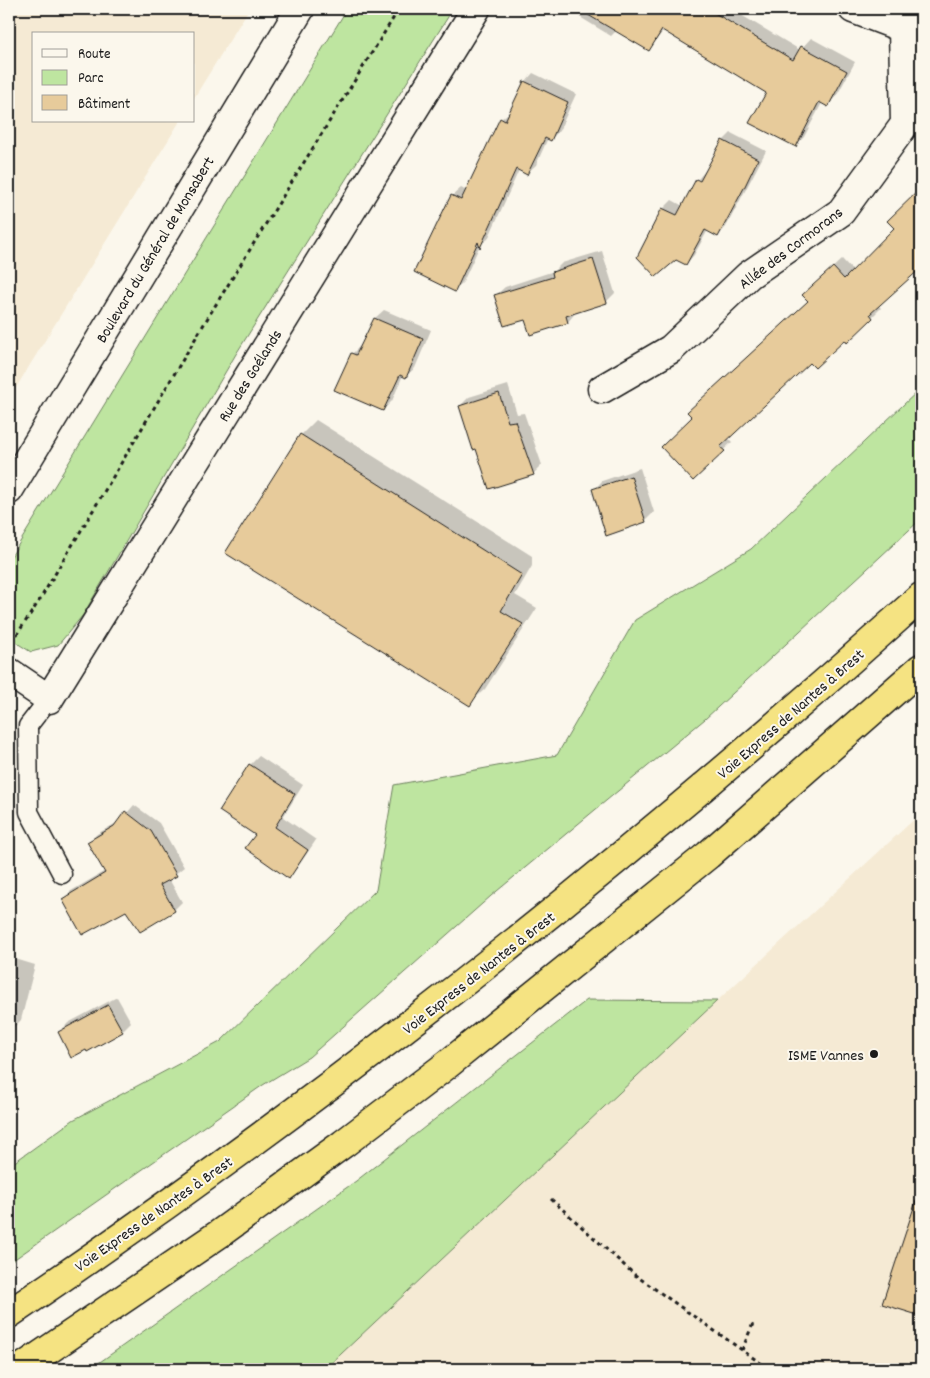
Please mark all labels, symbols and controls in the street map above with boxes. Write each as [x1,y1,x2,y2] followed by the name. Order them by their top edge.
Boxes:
[32,32,195,122] legend
[78,44,111,66] text: Route
[78,68,103,90] text: Parc
[78,94,131,116] text: Bâtiment
[91,153,221,348] street label: Boulevard du Général de Monsabert
[734,202,849,296] street label: Allée des Cormorans
[213,325,289,427] street label: Rue des Goélands
[713,644,870,785] street label: Voie Express de Nantes à Brest
[398,907,561,1041] street label: Voie Express de Nantes à Brest
[788,1045,864,1068] place label: ISME Vannes
[868,1048,880,1060] marker: ISME Vannes
[71,1152,238,1278] street label: Voie Express de Nantes à Brest

